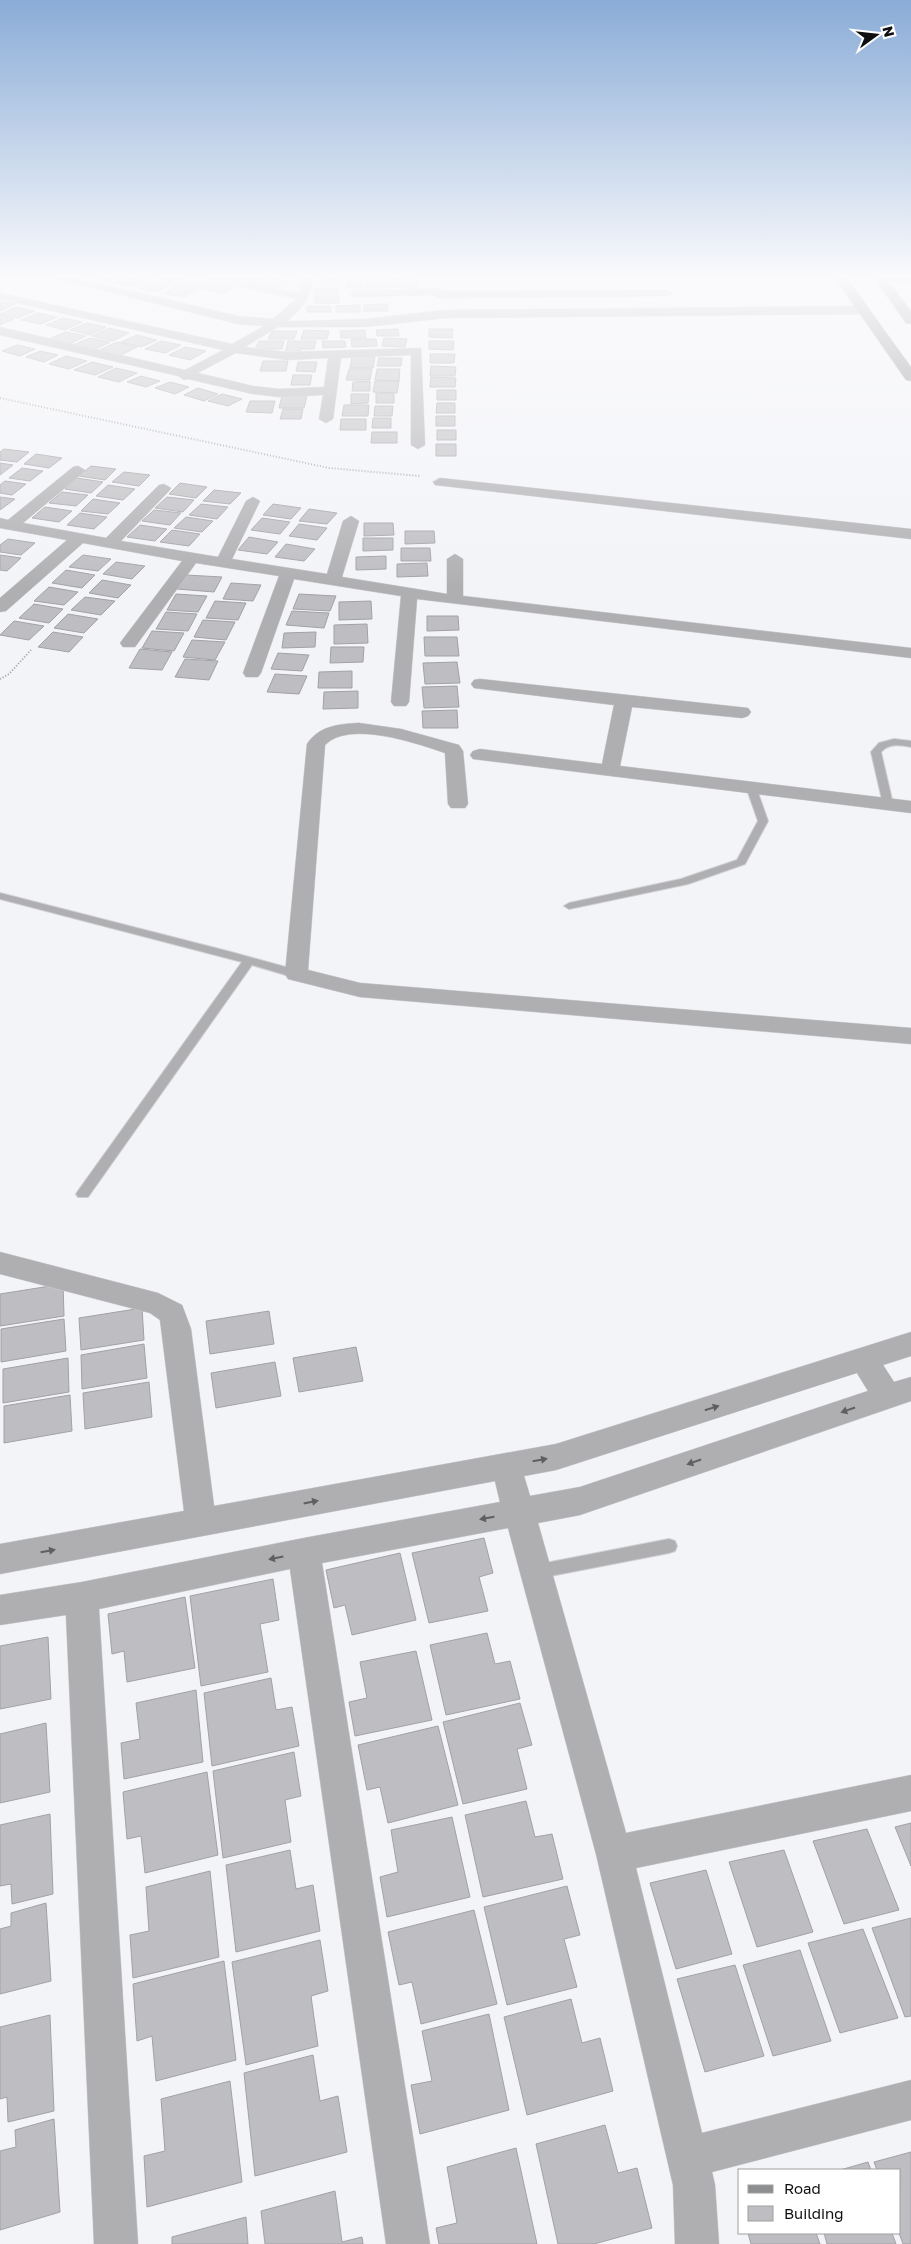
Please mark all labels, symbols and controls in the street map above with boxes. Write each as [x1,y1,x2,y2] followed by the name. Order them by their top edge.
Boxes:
[851,10,901,60] north arrow
[879,24,899,39] text: N
[704,1403,719,1411] one-way arrow
[841,1407,856,1415] one-way arrow
[532,1455,548,1463] one-way arrow
[687,1459,702,1467] one-way arrow
[303,1498,319,1506] one-way arrow
[479,1515,495,1523] one-way arrow
[40,1546,56,1554] one-way arrow
[268,1554,283,1562] one-way arrow
[738,2169,901,2234] legend
[784,2179,821,2197] text: Road
[784,2204,844,2222] text: Building

